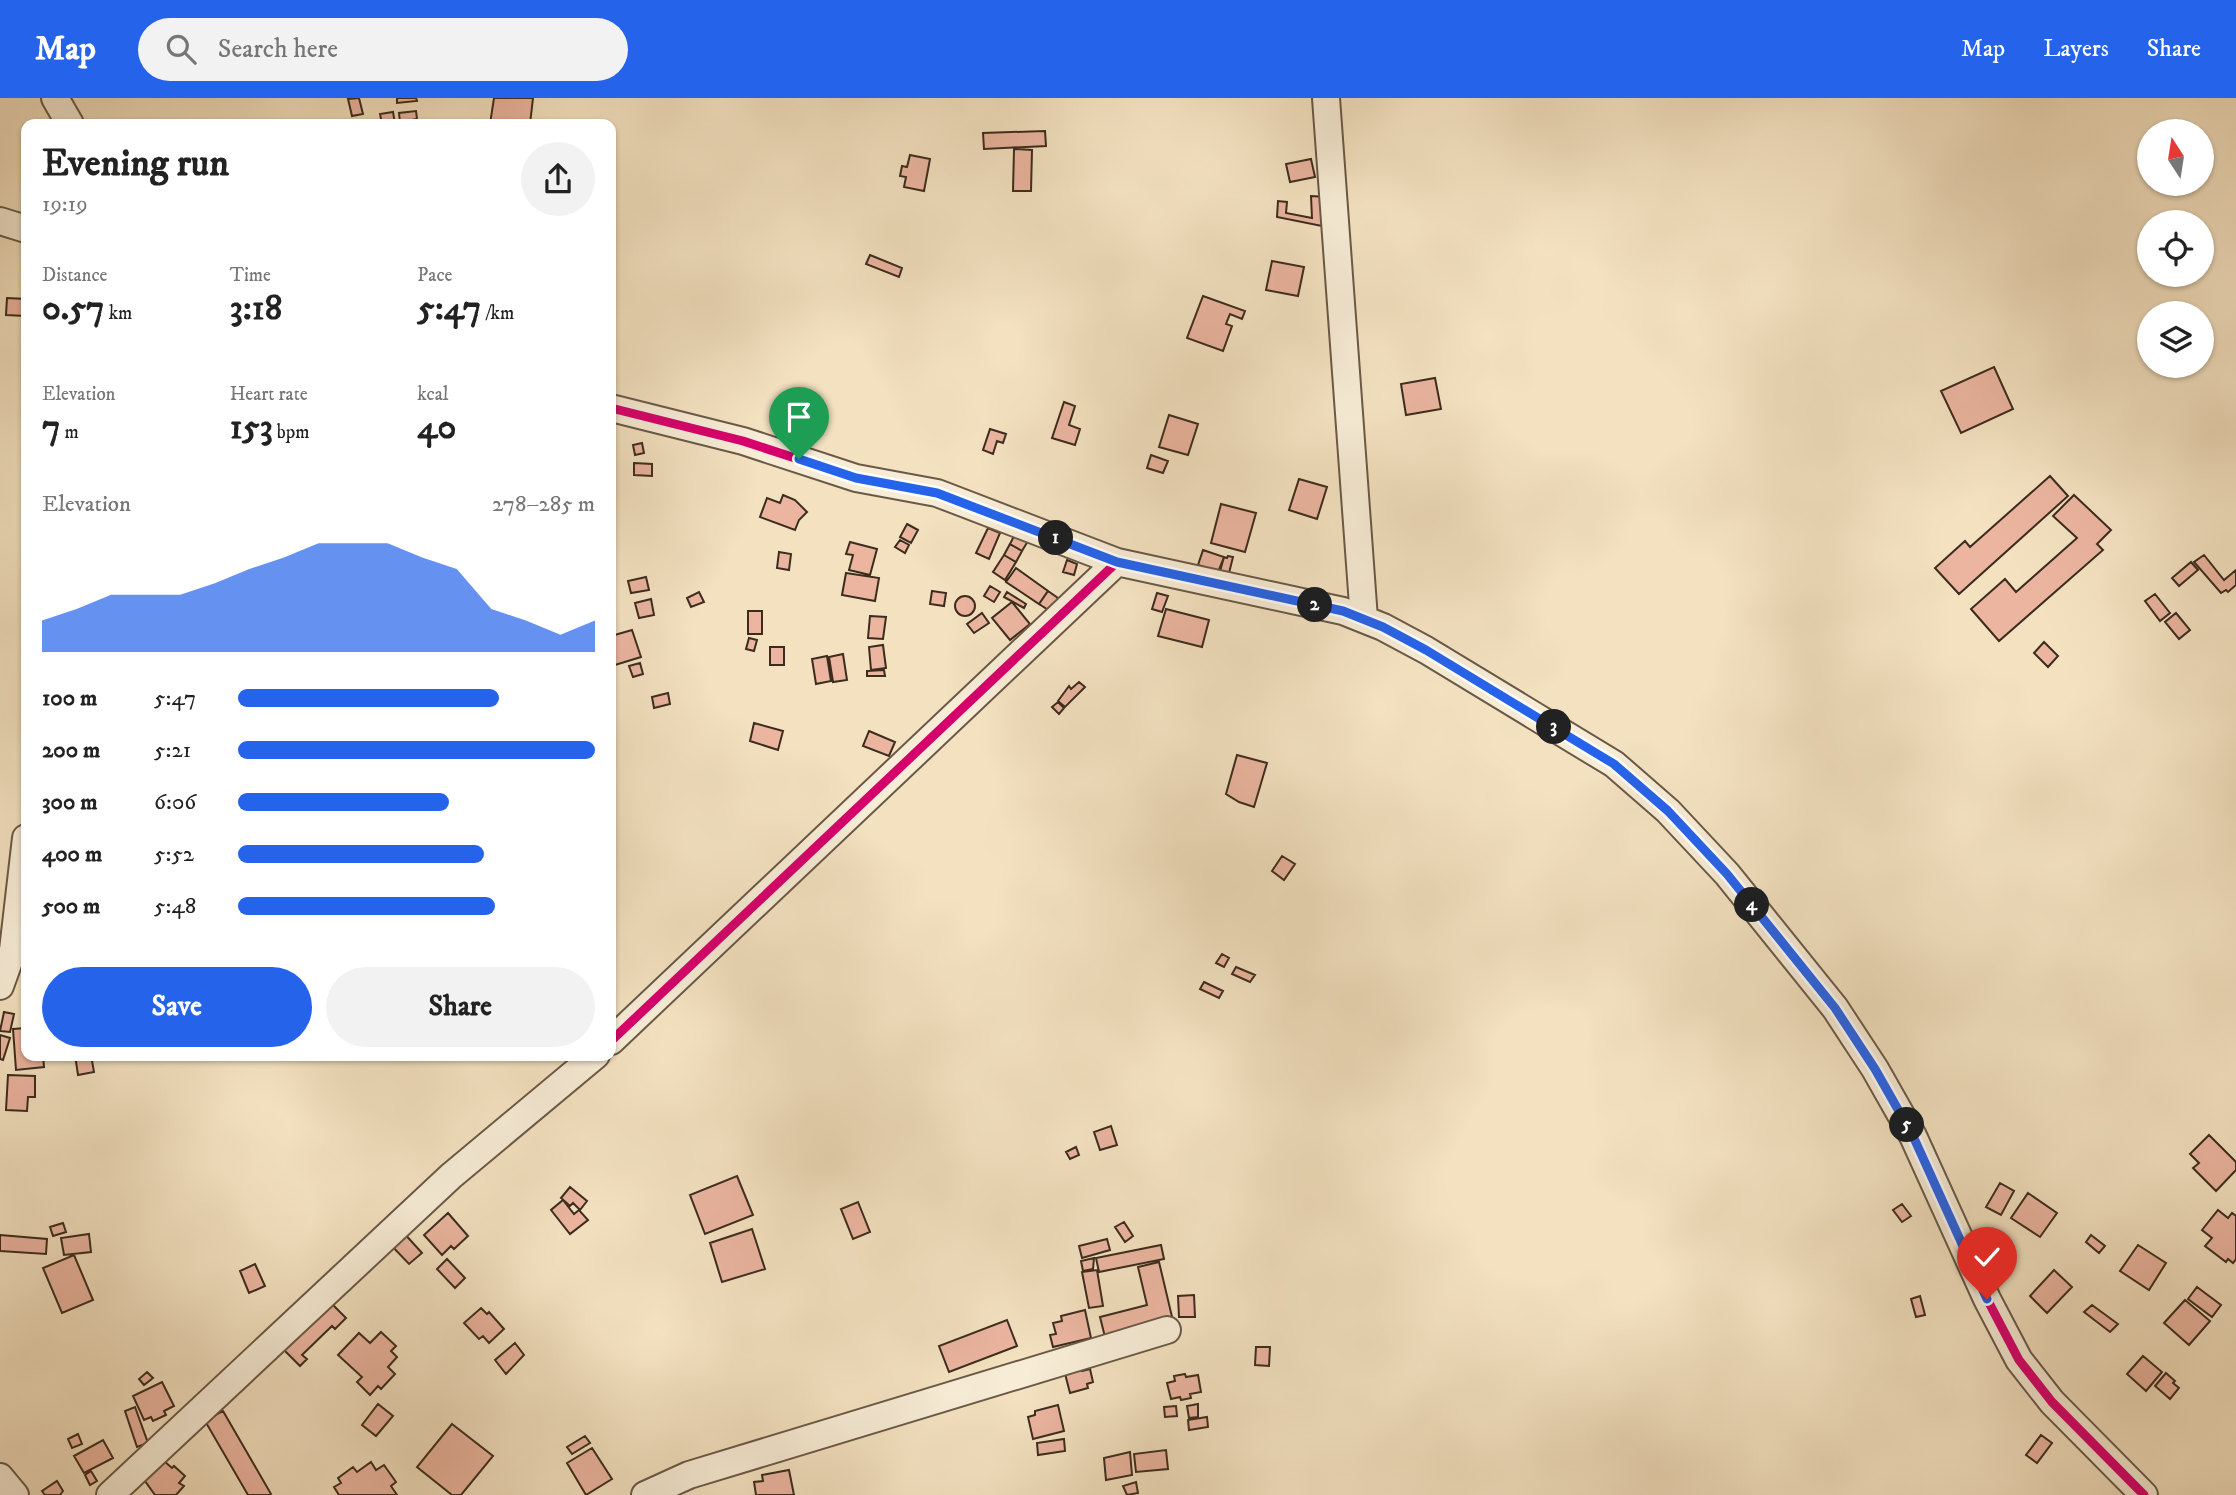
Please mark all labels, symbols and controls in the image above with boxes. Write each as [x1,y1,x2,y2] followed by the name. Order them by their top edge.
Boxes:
[138,18,628,81] search box
[35,29,96,70] text: Map
[162,30,200,68] icon: search
[218,33,338,66] text: Search here
[1961,34,2005,64] text: Map
[2043,34,2109,64] text: Layers
[2147,34,2201,64] text: Share
[2137,119,2214,196] north arrow
[2137,119,2214,378] map controls
[42,140,229,188] text: Evening run
[521,142,595,216] button: share
[42,190,88,219] text: 19:19
[2137,210,2214,287] button: locate
[42,264,107,287] text: Distance
[230,264,271,287] text: Time
[417,264,452,287] text: Pace
[42,287,105,331] text: 0.57
[230,287,282,331] text: 3:18
[417,287,481,331] text: 5:47
[2137,301,2214,378] button: layers
[105,302,132,325] text: km
[481,302,514,325] text: /km
[42,383,116,406] text: Elevation
[230,383,308,406] text: Heart rate
[417,383,449,406] text: kcal
[769,387,829,459] pin
[780,398,818,436] icon: arrive
[42,406,60,450] text: 7
[230,406,273,450] text: 153
[417,406,456,450] text: 40
[60,421,79,444] text: m
[273,421,310,444] text: bpm
[42,490,131,519] text: Elevation
[492,490,595,519] text: 278–285 m
[1038,520,1074,556] pin: 1
[1052,526,1059,549] text: 1
[1298,588,1332,622] pin: 2
[1310,593,1319,616] text: 2
[42,684,97,713] text: 100 m
[154,684,196,713] text: 5:47
[1536,710,1572,744] pin: 3
[1550,715,1557,738] text: 3
[42,736,100,765] text: 200 m
[154,736,191,765] text: 5:21
[42,788,98,817] text: 300 m
[154,788,196,817] text: 6:06
[42,840,102,869] text: 400 m
[154,840,194,869] text: 5:52
[1734,888,1770,922] pin: 4
[42,892,100,921] text: 500 m
[154,892,196,921] text: 5:48
[1746,893,1757,916] text: 4
[42,967,312,1047] button: Save
[326,967,595,1047] button: Share
[1890,1108,1924,1142] pin: 5
[1902,1113,1911,1136] text: 5
[1957,1227,2017,1299] pin
[1968,1238,2006,1276] icon: check

